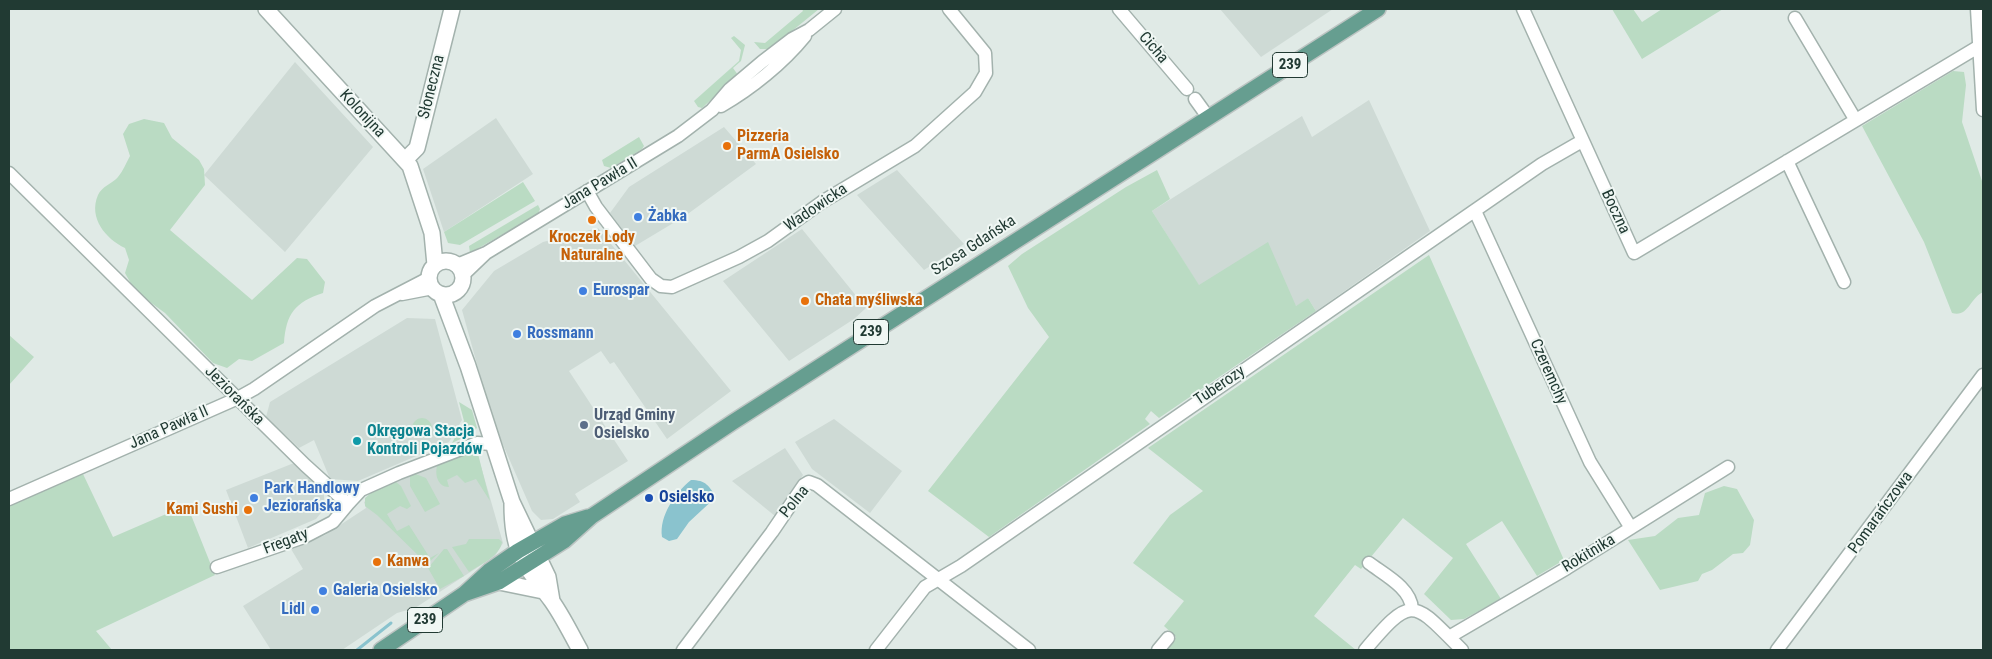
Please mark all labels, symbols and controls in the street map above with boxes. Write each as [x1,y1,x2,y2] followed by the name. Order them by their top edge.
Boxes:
[1134,28,1172,68] street label: Cicha
[1272,52,1308,78] road number: 239
[415,53,449,121] street label: Słoneczna
[335,86,389,142] street label: Kolonijna
[737,127,839,165] place label: Pizzeria ParmA Osielsko
[721,140,733,152] marker: Pizzeria ParmA Osielsko
[559,154,641,214] street label: Jana Pawła II
[781,180,851,236] street label: Wadowicka
[1596,187,1634,237] street label: Boczna
[648,207,687,227] place label: Żabka
[632,211,644,223] marker: Żabka
[928,212,1020,280] street label: Szosa Gdańska
[586,214,598,226] marker: Kroczek Lody Naturalne
[549,228,635,266] place label: Kroczek Lody Naturalne
[593,281,650,301] place label: Eurospar
[577,285,589,297] marker: Eurospar
[815,291,923,311] place label: Chata myśliwska
[799,295,811,307] marker: Chata myśliwska
[854,320,888,344] road number: 239
[527,324,594,344] place label: Rossmann
[511,328,523,340] marker: Rossmann
[1525,336,1571,408] street label: Czeremchy
[200,362,268,430] street label: Jeziorańska
[1191,362,1249,410] street label: Tuberozy
[126,402,212,454] street label: Jana Pawła II
[594,406,675,444] place label: Urząd Gminy Osielsko
[578,419,590,431] marker: Urząd Gminy Osielsko
[367,422,483,460] place label: Okręgowa Stacja Kontroli Pojazdów
[351,435,363,447] marker: Okręgowa Stacja Kontroli Pojazdów
[1845,468,1917,558] street label: Pomarańczowa
[264,479,360,517] place label: Park Handlowy Jeziorańska
[776,482,814,522] street label: Polna
[659,488,715,508] place label: Osielsko
[248,492,260,504] marker: Park Handlowy Jeziorańska
[643,492,655,504] marker: Osielsko
[166,500,238,520] place label: Kami Sushi
[242,504,254,516] marker: Kami Sushi
[261,525,311,559] street label: Fregaty
[1559,531,1619,577] street label: Rokitnika
[387,552,429,572] place label: Kanwa
[371,556,383,568] marker: Kanwa
[333,581,438,601] place label: Galeria Osielsko
[317,585,329,597] marker: Galeria Osielsko
[281,600,305,620] place label: Lidl
[309,604,321,616] marker: Lidl
[408,608,442,632] road number: 239

